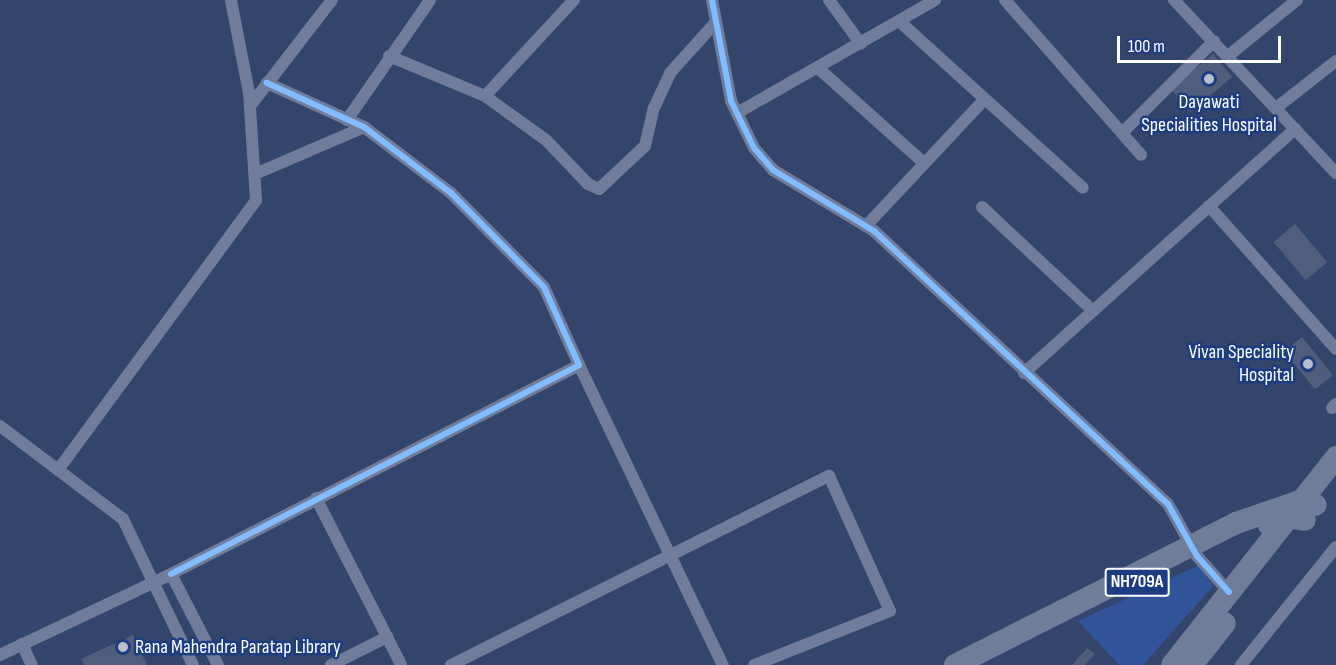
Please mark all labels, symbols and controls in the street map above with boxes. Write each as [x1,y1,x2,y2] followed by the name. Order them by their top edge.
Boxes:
[1120,24,1284,62] scale bar
[1128,36,1165,57] text: 100 m
[1200,70,1218,88] marker: Dayawati Specialities Hospital
[1141,90,1277,137] place label: Dayawati Specialities Hospital
[1188,340,1294,387] place label: Vivan Speciality Hospital
[1299,355,1317,373] marker: Vivan Speciality Hospital
[1104,567,1170,597] road number: NH709A
[135,635,341,659] place label: Rana Mahendra Paratap Library
[116,640,130,654] marker: Rana Mahendra Paratap Library

